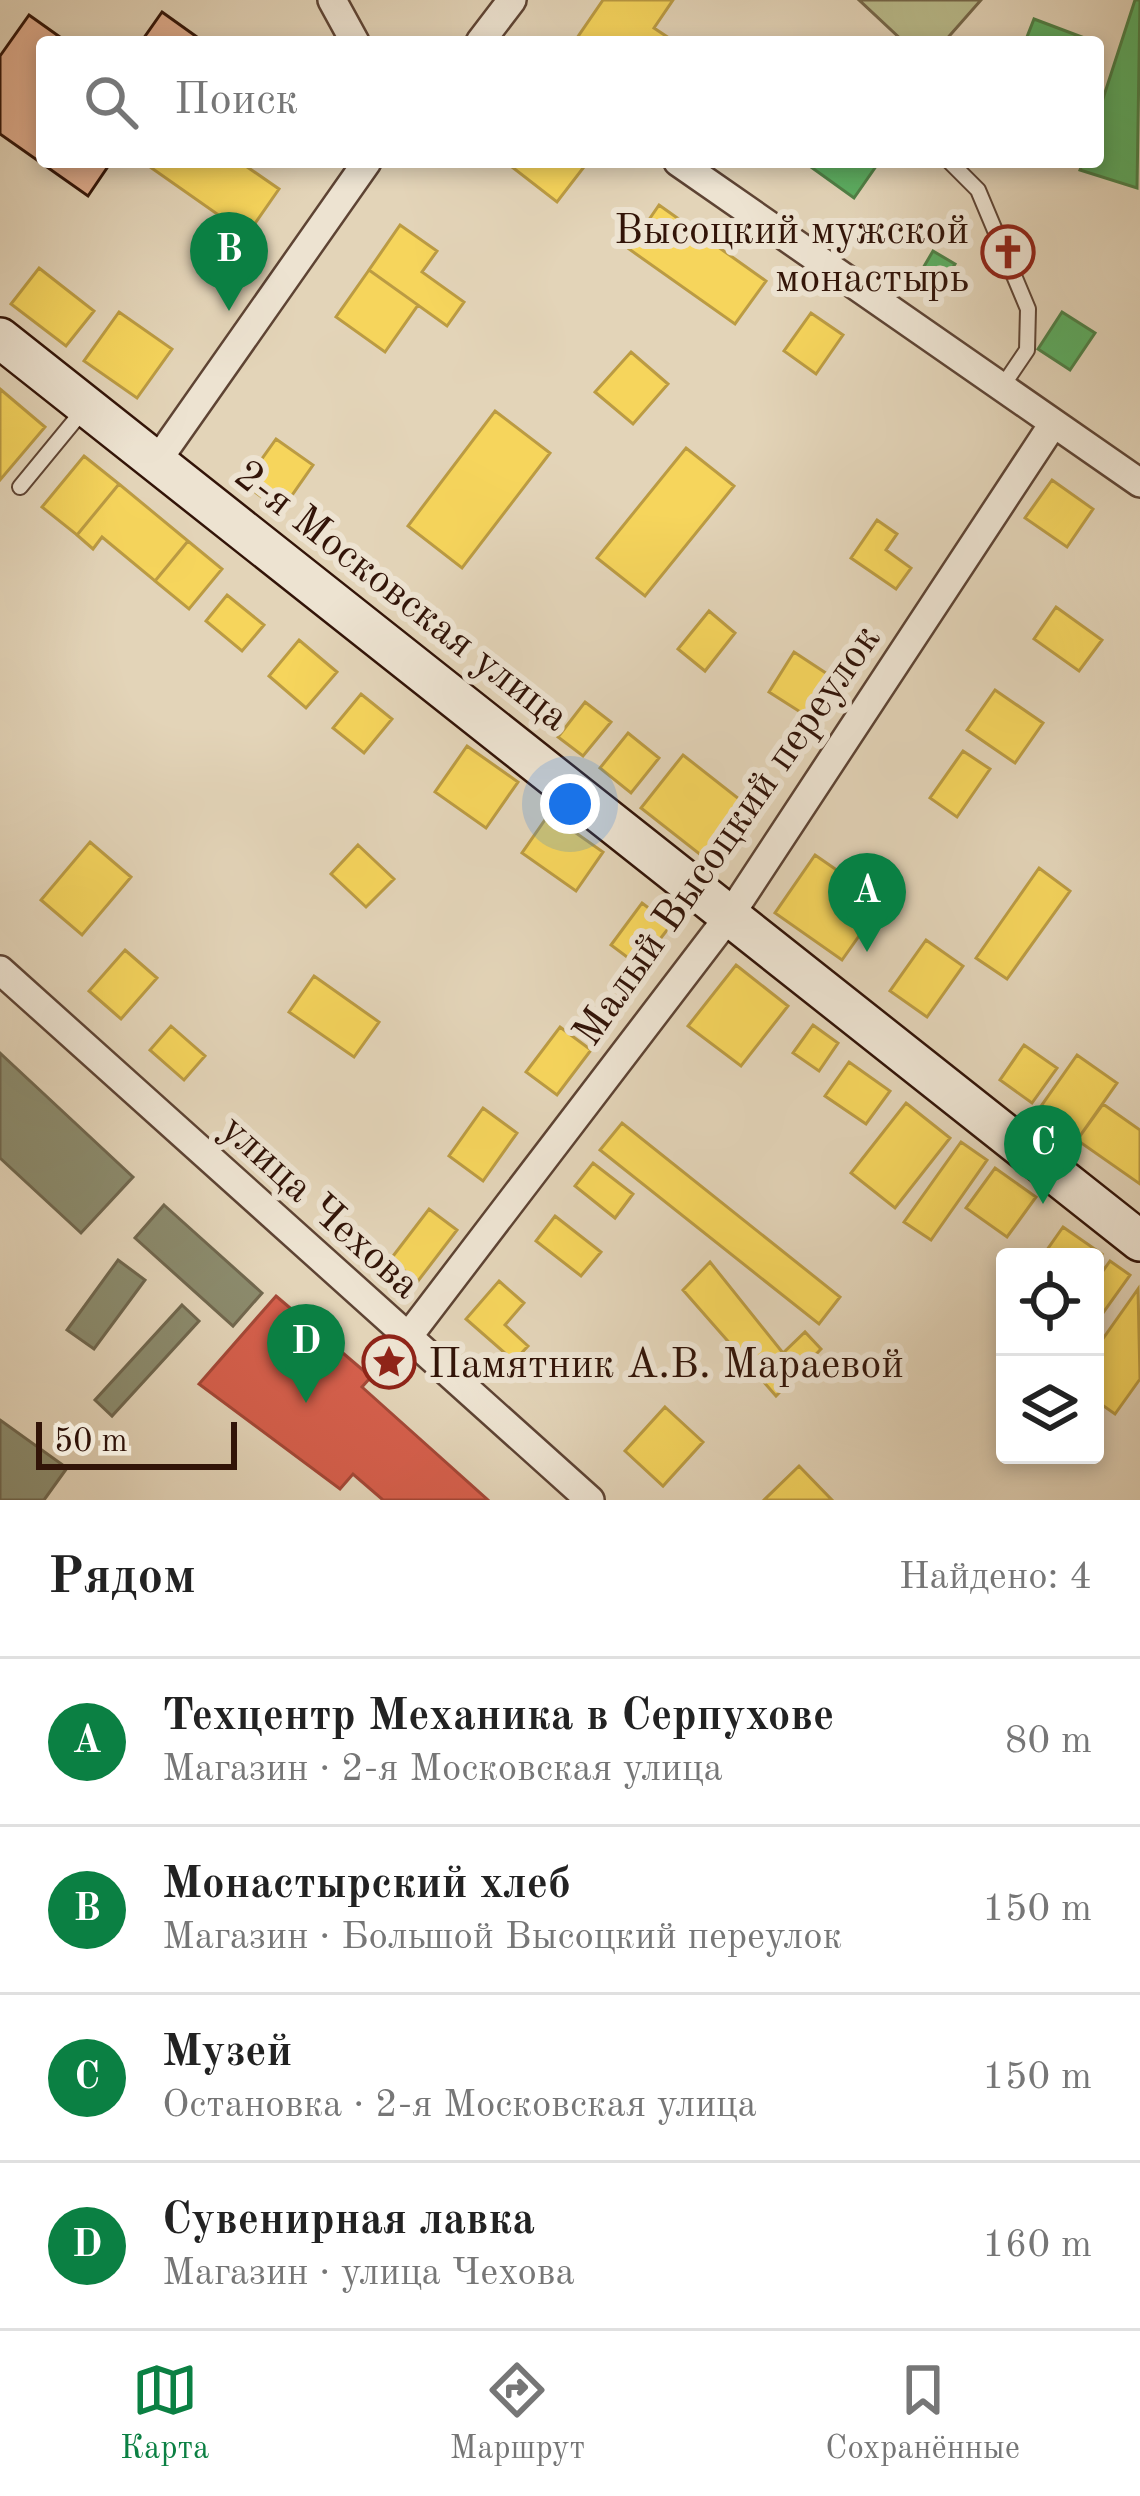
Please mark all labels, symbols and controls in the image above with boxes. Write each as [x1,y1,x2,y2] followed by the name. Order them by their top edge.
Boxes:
[36,36,1104,168] search box
[78,69,144,135] icon: search
[174,79,298,124] text: Поиск
[614,211,969,301] place label: Высоцкий мужской монастырь
[190,212,268,311] pin: B
[980,224,1036,280] church icon: Высоцкий мужской монастырь
[226,454,575,740] street label: 2-я Московская улица
[567,618,890,1054] street label: Малый Высоцкий переулок
[540,774,600,834] your location
[828,853,906,952] pin: A
[1004,1105,1082,1204] pin: C
[212,1108,427,1308] street label: улица Чехова
[996,1248,1104,1464] map controls
[996,1248,1104,1356] button: locate
[267,1304,345,1403] pin: D
[361,1334,417,1390] place icon: Памятник А.В. Мараевой
[428,1345,904,1387] place label: Памятник А.В. Мараевой
[996,1356,1104,1464] button: layers
[36,1416,237,1469] scale bar
[54,1426,128,1459] text: 50 m
[48,1553,196,1604] text: Рядом
[899,1558,1092,1597] text: Найдено: 4
[162,1695,834,1740] text: Техцентр Механика в Серпухове
[72,1722,102,1761] text: A
[1005,1722,1092,1761] text: 80 m
[162,1750,723,1789] text: Магазин · 2-я Московская улица
[162,1863,571,1908] text: Монастырский хлеб
[73,1890,101,1929] text: B
[982,1890,1092,1929] text: 150 m
[162,1918,842,1957] text: Магазин · Большой Высоцкий переулок
[162,2031,292,2076] text: Музей
[74,2058,100,2097] text: C
[982,2058,1092,2097] text: 150 m
[162,2086,757,2125] text: Остановка · 2-я Московская улица
[162,2199,535,2244] text: Сувенирная лавка
[72,2226,102,2265] text: D
[982,2226,1092,2265] text: 160 m
[162,2254,575,2293] text: Магазин · улица Чехова
[120,2357,209,2470] tab: Карта
[450,2357,585,2470] tab: Маршрут
[825,2357,1020,2470] tab: Сохранённые

